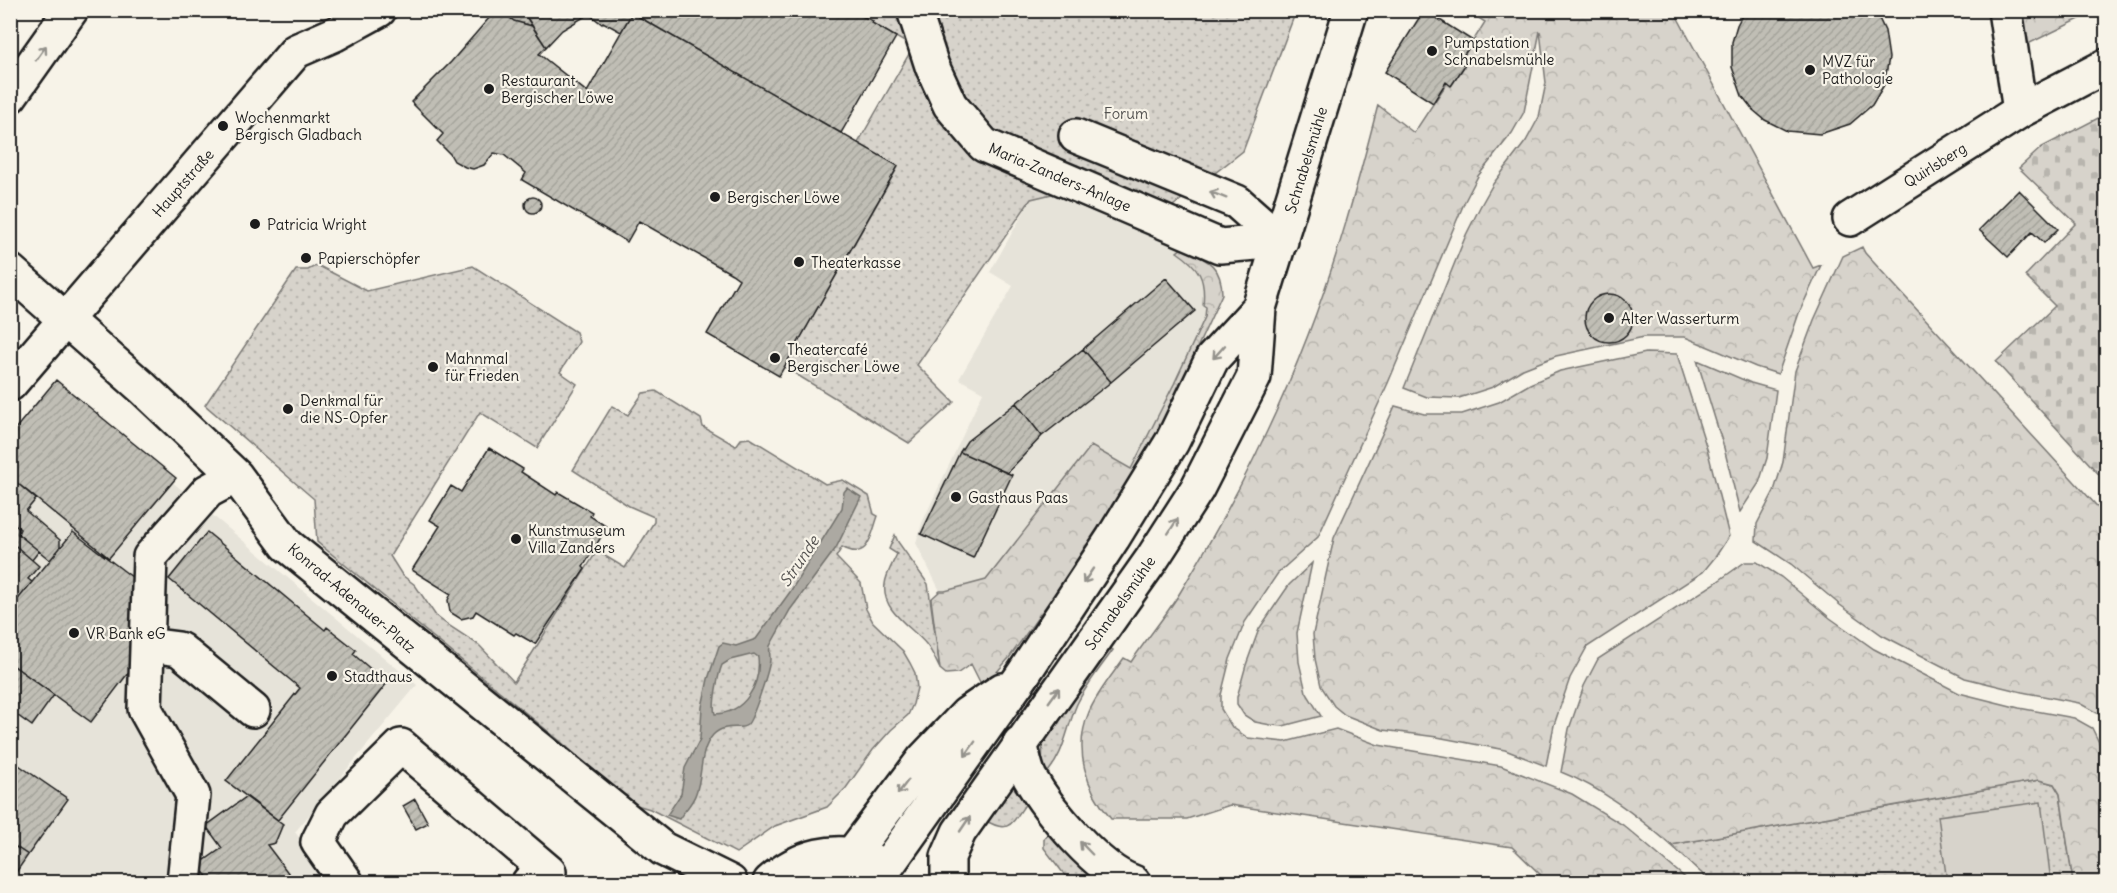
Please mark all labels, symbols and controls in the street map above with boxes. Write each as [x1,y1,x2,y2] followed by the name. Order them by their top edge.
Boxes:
[1444,33,1554,69] place label: Pumpstation Schnabelsmühle
[1425,44,1439,58] marker: Pumpstation Schnabelsmühle
[35,46,47,62] one-way arrow
[1822,52,1893,88] place label: MVZ für Pathologie
[1803,63,1817,77] marker: MVZ für Pathologie
[501,71,614,107] place label: Restaurant Bergischer Löwe
[482,82,496,96] marker: Restaurant Bergischer Löwe
[1104,104,1148,123] park label: Forum
[1281,104,1331,216] street label: Schnabelsmühle
[235,108,362,144] place label: Wochenmarkt Bergisch Gladbach
[216,119,230,133] marker: Wochenmarkt Bergisch Gladbach
[986,138,1134,216] street label: Maria-Zanders-Anlage
[1900,138,1970,192] street label: Quirlsberg
[148,145,218,221] street label: Hauptstraße
[727,188,840,207] place label: Bergischer Löwe
[1209,188,1228,199] one-way arrow
[708,190,722,204] marker: Bergischer Löwe
[267,215,367,234] place label: Patricia Wright
[248,217,262,231] marker: Patricia Wright
[318,249,420,268] place label: Papierschöpfer
[299,251,313,265] marker: Papierschöpfer
[811,253,901,272] place label: Theaterkasse
[792,255,806,269] marker: Theaterkasse
[1621,309,1739,328] place label: Alter Wasserturm
[1602,311,1616,325] marker: Alter Wasserturm
[787,340,900,376] place label: Theatercafé Bergischer Löwe
[1212,344,1227,359] one-way arrow
[445,349,520,385] place label: Mahnmal für Frieden
[768,351,782,365] marker: Theatercafé Bergischer Löwe
[426,360,440,374] marker: Mahnmal für Frieden
[300,391,388,427] place label: Denkmal für die NS-Opfer
[281,402,295,416] marker: Denkmal für die NS-Opfer
[968,488,1068,507] place label: Gasthaus Paas
[949,490,963,504] marker: Gasthaus Paas
[1167,518,1179,535] one-way arrow
[528,521,625,557] place label: Kunstmuseum Villa Zanders
[775,531,824,590] water label: Strunde
[509,532,523,546] marker: Kunstmuseum Villa Zanders
[284,539,420,657] street label: Konrad-Adenauer-Platz
[1081,552,1159,654] street label: Schnabelsmühle
[1082,567,1094,584] one-way arrow
[86,624,166,643] place label: VR Bank eG
[67,626,81,640] marker: VR Bank eG
[344,667,412,686] place label: Stadthaus
[325,669,339,683] marker: Stadthaus
[1048,688,1060,704] one-way arrow
[964,740,976,756] one-way arrow
[897,779,909,795] one-way arrow
[959,816,971,832] one-way arrow
[1079,840,1094,855] one-way arrow

